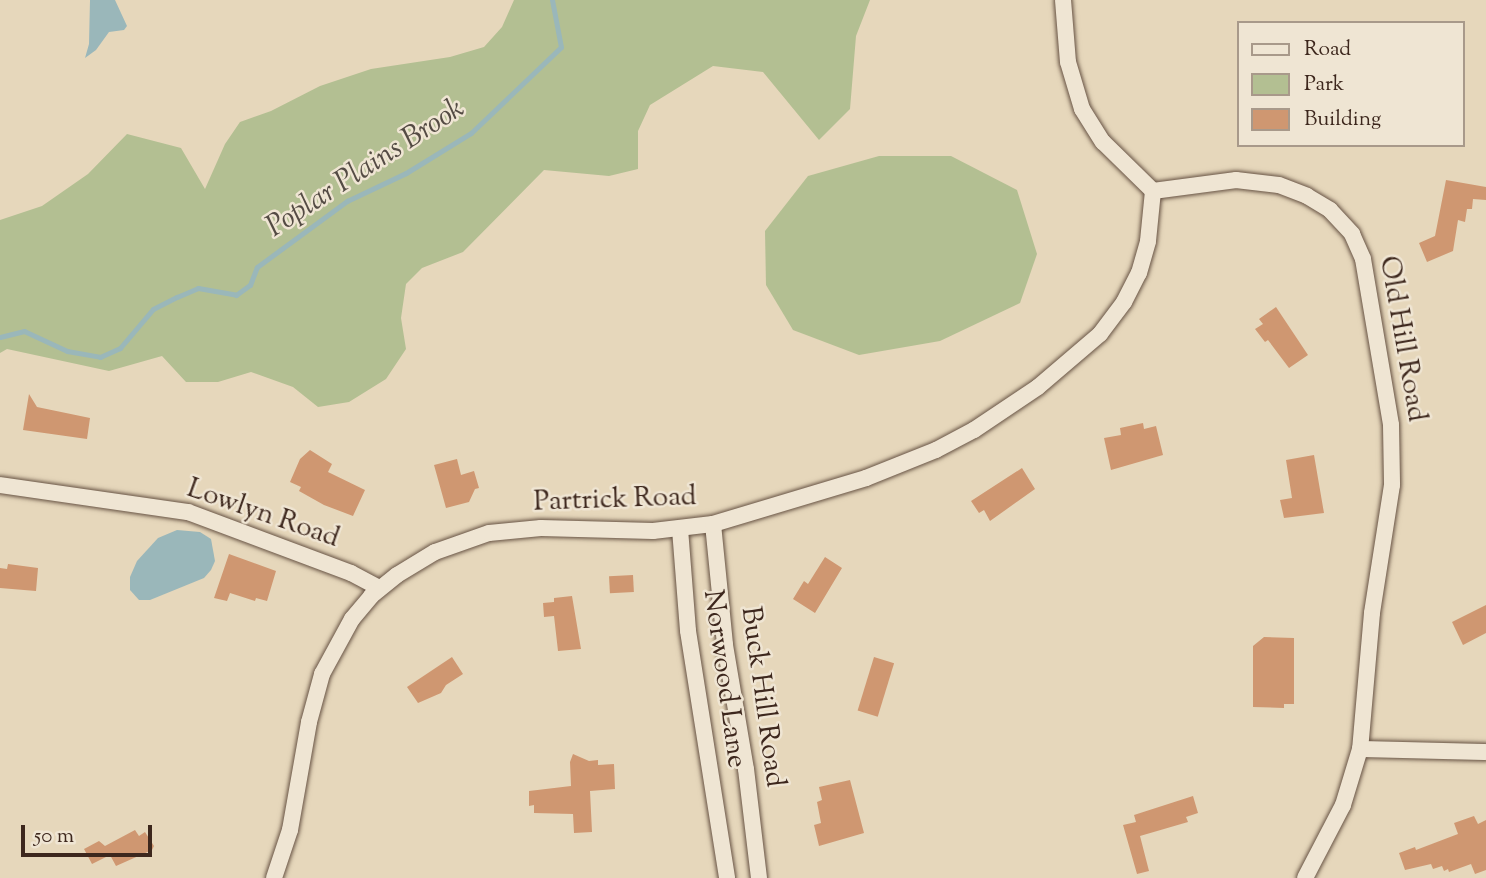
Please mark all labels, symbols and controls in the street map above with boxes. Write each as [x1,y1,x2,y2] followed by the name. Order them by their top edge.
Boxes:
[1238,21,1465,147] legend
[1304,35,1351,65] text: Road
[1304,70,1344,100] text: Park
[260,92,472,246] water label: Poplar Plains Brook
[1304,105,1381,135] text: Building
[1371,253,1433,425] street label: Old Hill Road
[182,472,344,556] street label: Lowlyn Road
[533,480,697,520] street label: Partrick Road
[695,588,753,770] street label: Norwood Lane
[733,604,791,790] street label: Buck Hill Road
[24,812,156,856] scale bar
[34,822,74,852] text: 50 m

